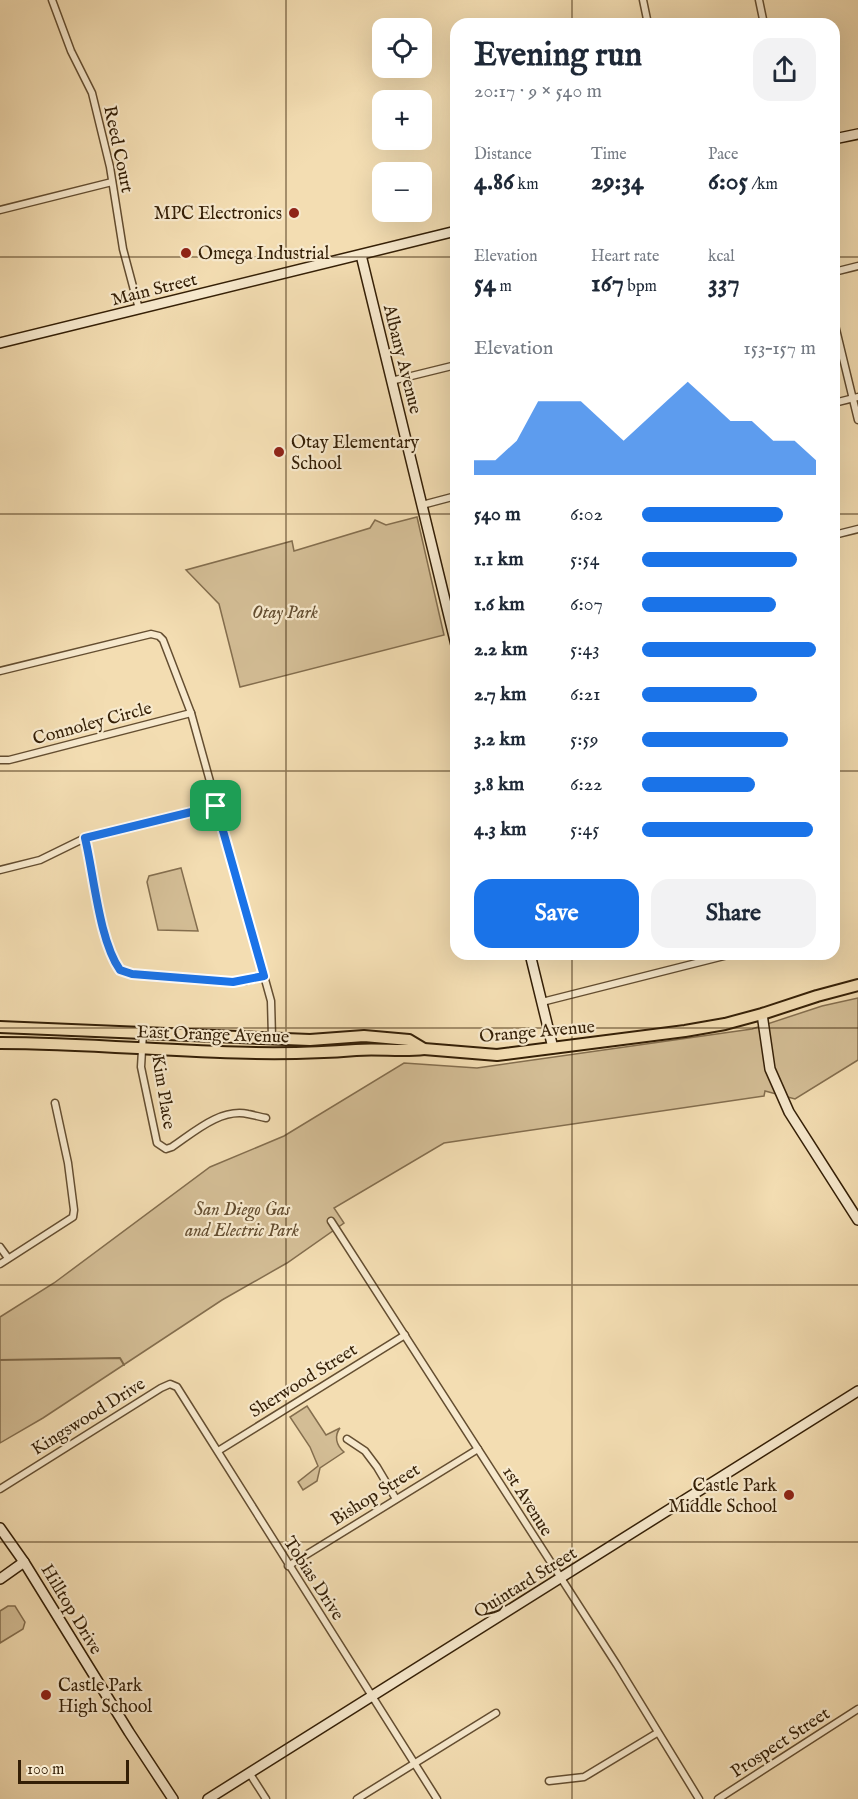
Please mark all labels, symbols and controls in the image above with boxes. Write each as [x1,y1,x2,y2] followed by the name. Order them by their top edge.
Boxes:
[372,18,432,222] map controls
[372,18,432,78] button: locate
[474,35,642,77] text: Evening run
[753,38,816,101] button: share
[474,79,602,104] text: 20:17 · 9 × 540 m
[372,90,432,150] button: +
[97,104,138,195] street label: Reed Court
[474,145,532,165] text: Distance
[591,145,627,165] text: Time
[708,145,738,165] text: Pace
[372,162,432,222] button: −
[474,165,514,198] text: 4.86
[591,165,644,198] text: 29:34
[708,165,748,198] text: 6:05
[514,175,539,195] text: km
[748,175,778,195] text: /km
[154,203,282,226] place label: MPC Electronics
[287,206,301,220] marker: MPC Electronics
[198,243,329,266] place label: Omega Industrial
[179,246,193,260] marker: Omega Industrial
[474,247,537,267] text: Elevation
[591,247,659,267] text: Heart rate
[708,247,735,267] text: kcal
[474,267,496,300] text: 54
[591,267,624,300] text: 167
[708,267,740,300] text: 337
[109,269,200,312] street label: Main Street
[496,277,512,297] text: m
[624,277,657,297] text: bpm
[377,301,426,416] street label: Albany Avenue
[474,336,553,361] text: Elevation
[743,336,816,361] text: 153–157 m
[291,432,419,476] place label: Otay Elementary School
[272,445,286,459] marker: Otay Elementary School
[474,502,521,527] text: 540 m
[570,502,603,527] text: 6:02
[474,547,524,572] text: 1.1 km
[570,547,599,572] text: 5:54
[474,592,525,617] text: 1.6 km
[570,592,603,617] text: 6:07
[252,602,318,625] park label: Otay Park
[474,637,528,662] text: 2.2 km
[570,637,600,662] text: 5:43
[474,682,527,707] text: 2.7 km
[570,682,601,707] text: 6:21
[30,698,154,751] street label: Connoley Circle
[474,727,526,752] text: 3.2 km
[570,727,599,752] text: 5:59
[474,772,524,797] text: 3.8 km
[570,772,602,797] text: 6:22
[190,780,241,831] pin
[199,789,232,822] icon: arrive
[474,817,527,842] text: 4.3 km
[570,817,600,842] text: 5:45
[474,879,639,948] button: Save
[651,879,816,948] button: Share
[478,1016,596,1049] street label: Orange Avenue
[136,1021,290,1050] street label: East Orange Avenue
[145,1054,180,1131] street label: Kim Place
[184,1199,299,1243] park label: San Diego Gas and Electric Park
[246,1339,362,1424] street label: Sherwood Street
[28,1373,150,1461] street label: Kingswood Drive
[327,1459,425,1532] street label: Bishop Street
[496,1463,557,1541] street label: 1st Avenue
[668,1475,777,1519] place label: Castle Park Middle School
[782,1488,796,1502] marker: Castle Park Middle School
[277,1532,348,1625] street label: Tobias Drive
[470,1542,582,1624] street label: Quintard Street
[35,1560,107,1659] street label: Hilltop Drive
[58,1675,152,1719] place label: Castle Park High School
[39,1688,53,1702] marker: Castle Park High School
[727,1703,835,1784] street label: Prospect Street
[18,1757,129,1784] scale bar
[27,1760,64,1780] text: 100 m

